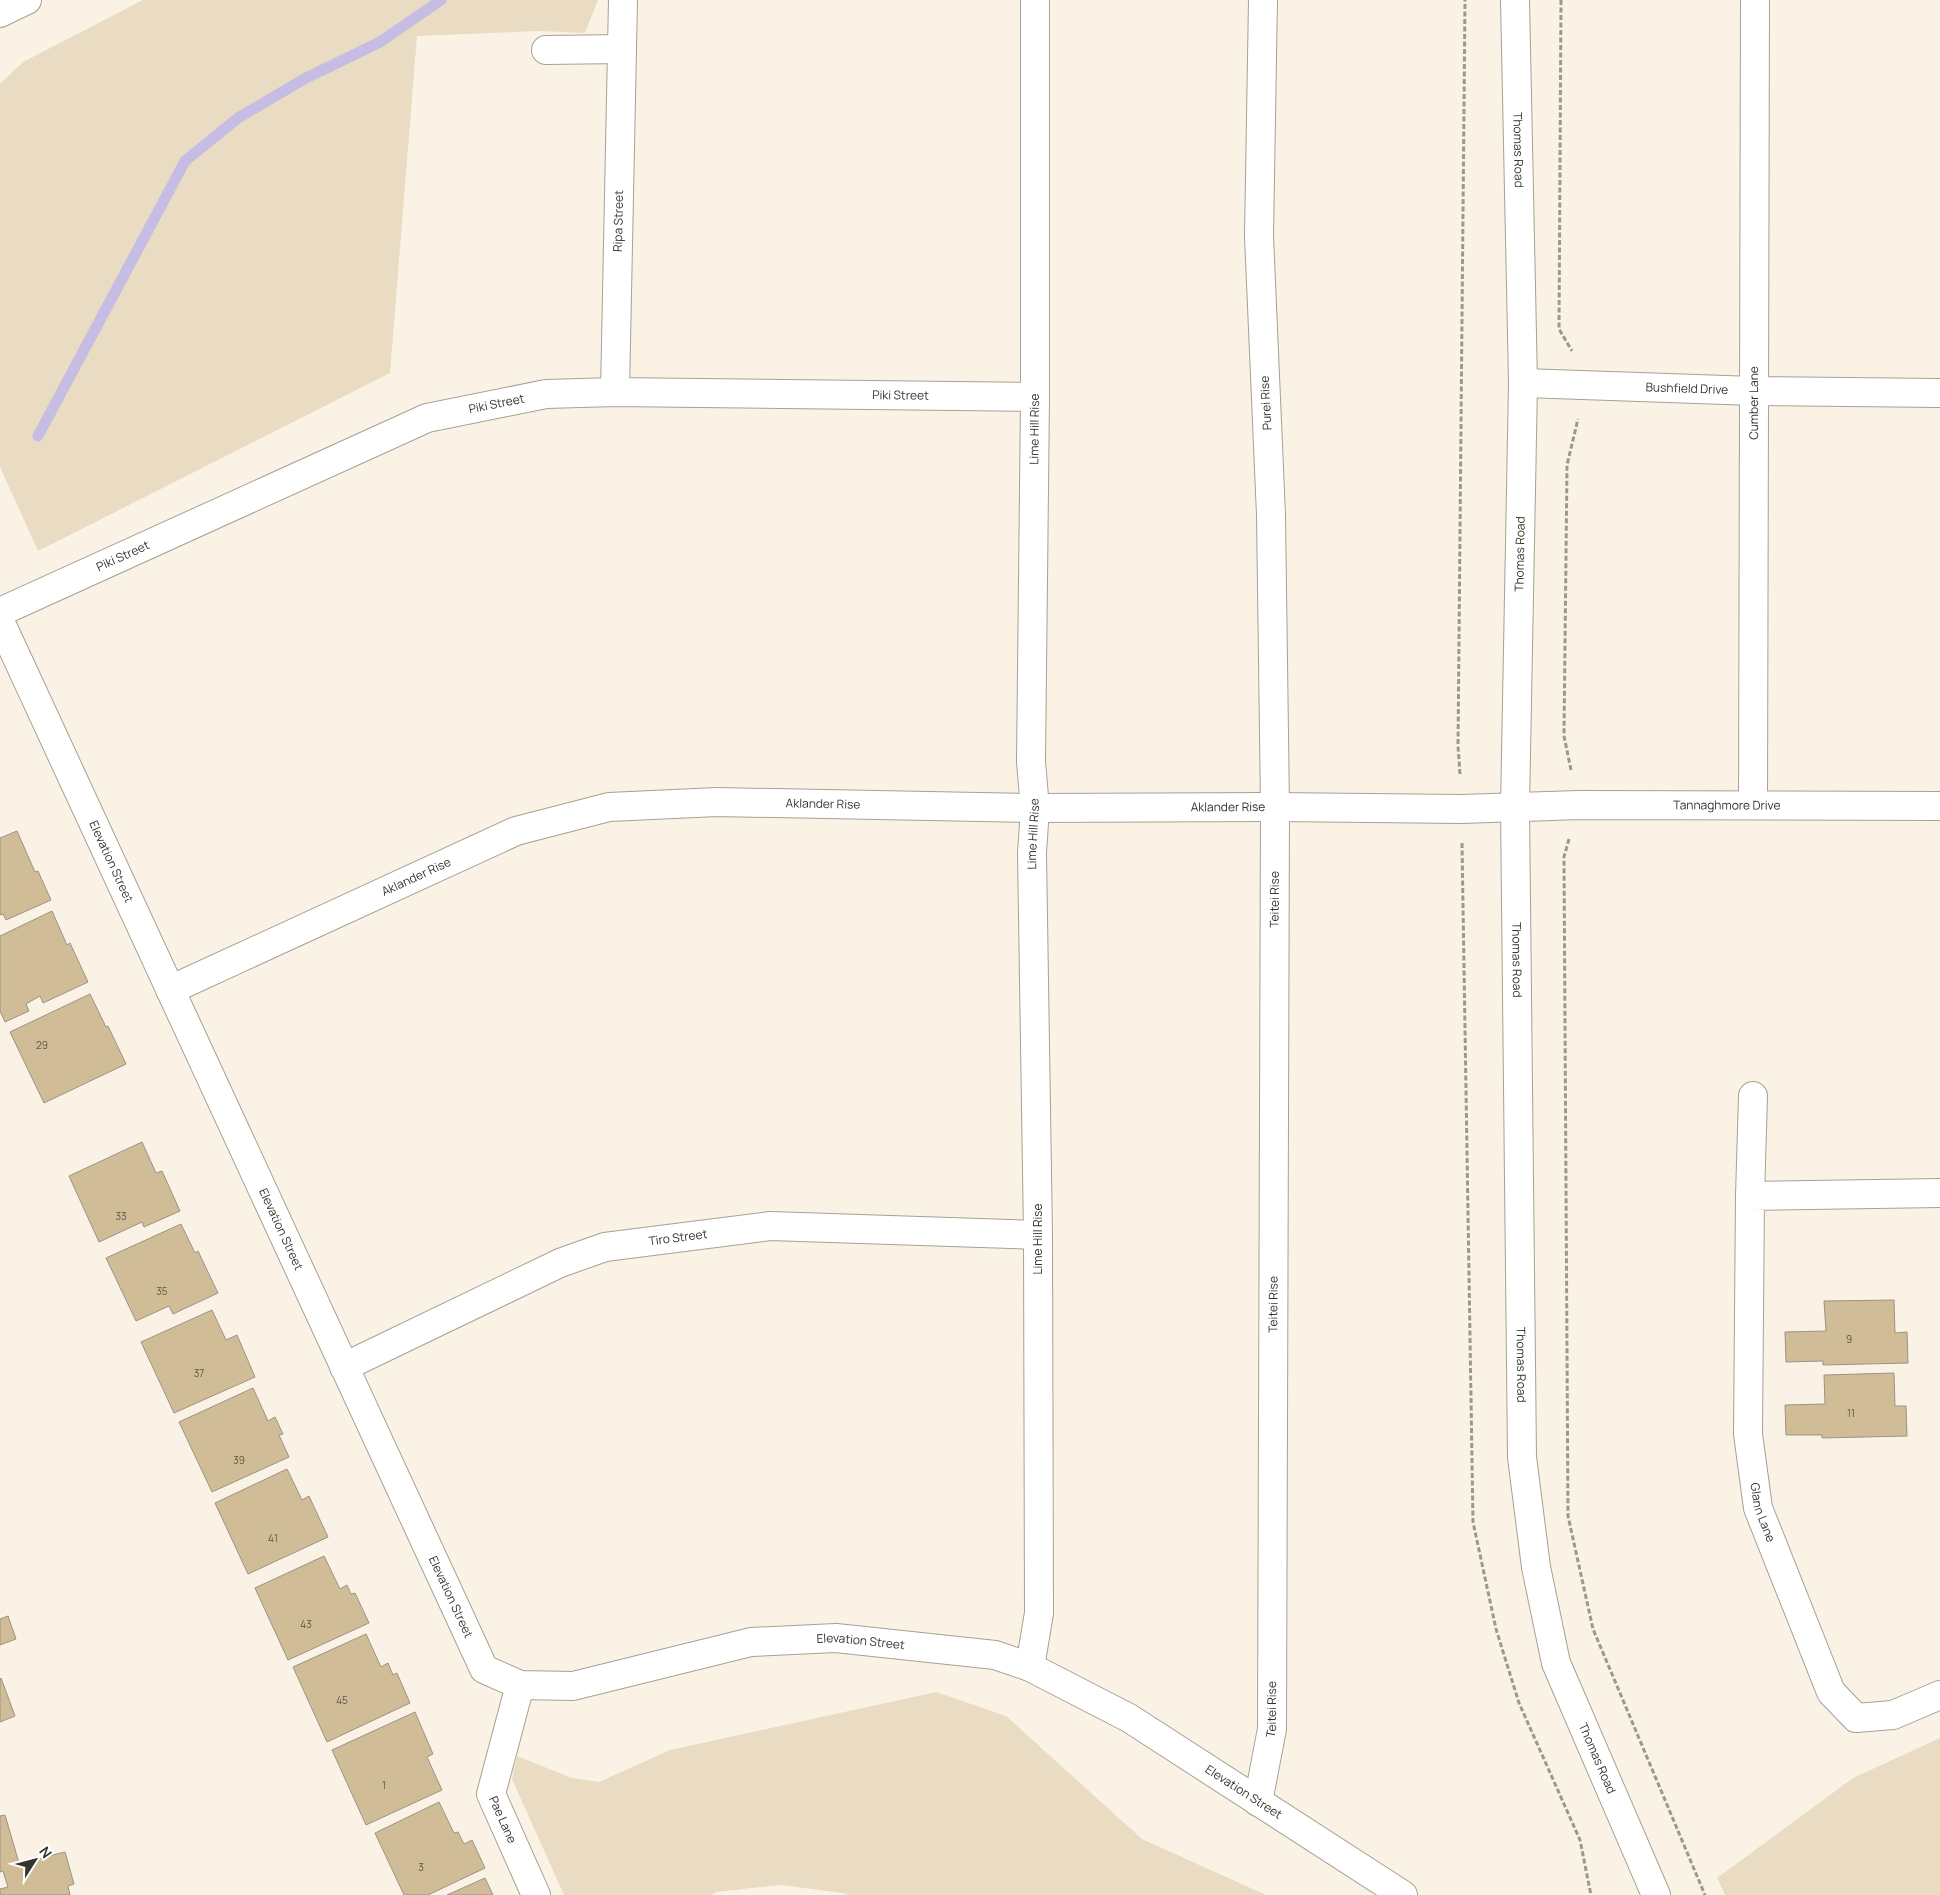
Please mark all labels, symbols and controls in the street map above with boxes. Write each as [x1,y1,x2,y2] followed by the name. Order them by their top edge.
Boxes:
[1509,112,1528,188] street label: Thomas Road
[609,190,627,252] street label: Ripa Street
[1745,366,1762,440] street label: Cumber Lane
[1256,375,1275,431] street label: Purei Rise
[1645,378,1729,398] street label: Bushfield Drive
[872,386,929,404] street label: Piki Street
[467,390,526,417] street label: Piki Street
[1025,393,1043,465] street label: Lime Hill Rise
[1510,516,1529,592] street label: Thomas Road
[93,536,152,575] street label: Piki Street
[786,794,861,813] street label: Aklander Rise
[1673,796,1781,814] street label: Tannaghmore Drive
[1023,798,1043,870] street label: Lime Hill Rise
[1191,798,1265,815] street label: Aklander Rise
[85,818,138,905] street label: Elevation Street
[379,853,454,900] street label: Aklander Rise
[1266,871,1283,928] street label: Teitei Rise
[1508,922,1526,998] street label: Thomas Road
[36,1038,48,1052] house number: 29
[255,1185,308,1273] street label: Elevation Street
[1029,1203,1046,1275] street label: Lime Hill Rise
[115,1209,127,1223] house number: 33
[648,1225,708,1249] street label: Tiro Street
[1264,1276,1281,1333] street label: Teitei Rise
[156,1284,168,1298] house number: 35
[1513,1327,1530,1403] street label: Thomas Road
[1846,1332,1852,1346] house number: 9
[194,1366,204,1380] house number: 37
[1847,1406,1855,1420] house number: 11
[233,1453,245,1467] house number: 39
[1747,1482,1780,1544] street label: Glann Lane
[268,1531,278,1545] house number: 41
[425,1553,478,1641] street label: Elevation Street
[300,1617,312,1631] house number: 43
[816,1629,906,1653] street label: Elevation Street
[1262,1681,1280,1739] street label: Teitei Rise
[336,1693,348,1707] house number: 45
[1575,1720,1620,1796] street label: Thomas Road
[1202,1761,1286,1823] street label: Elevation Street
[382,1778,386,1792] house number: 1
[485,1793,521,1846] street label: Pae Lane
[10,1835,60,1885] north arrow
[35,1842,57,1862] text: N
[418,1860,424,1874] house number: 3

